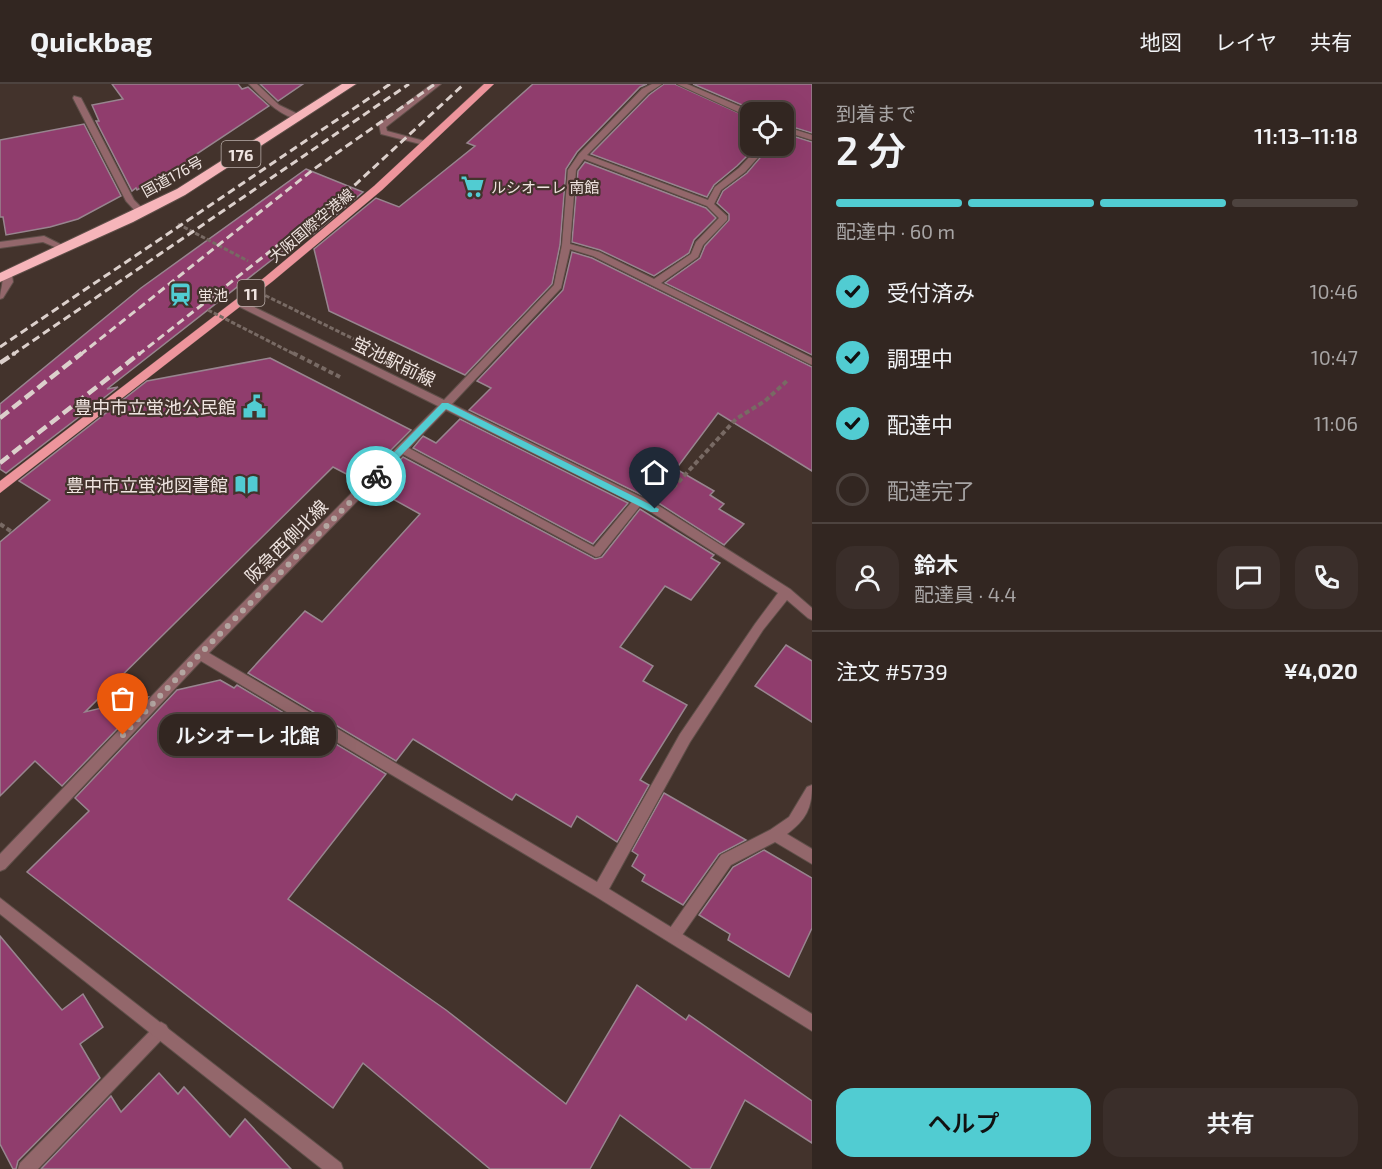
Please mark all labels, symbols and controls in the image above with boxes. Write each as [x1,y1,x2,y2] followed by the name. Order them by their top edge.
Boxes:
[30,24,152,58] text: Quickbag
[1140,29,1182,54] text: 地図
[1215,29,1277,54] text: レイヤ
[1310,29,1352,54] text: 共有
[836,101,916,125] text: 到着まで
[740,102,794,156] map controls
[740,102,794,156] button: locate
[1254,122,1358,148] text: 11:13–11:18
[836,126,906,173] text: 2 分
[222,141,260,167] road number: 176
[138,152,206,200] street label: 国道176号
[460,174,486,200] supermarket icon: ルシオーレ 南館
[491,178,599,196] place label: ルシオーレ 南館
[265,184,357,266] street label: 大阪国際空港線
[836,219,955,243] text: 配達中 · 60 m
[836,275,869,308] icon: check
[887,279,975,305] text: 受付済み
[1310,279,1358,303] text: 10:46
[238,280,264,306] road number: 11
[167,282,193,308] station icon: 蛍池
[198,286,228,304] place label: 蛍池
[349,331,439,391] street label: 蛍池駅前線
[836,341,869,374] icon: check
[887,345,953,371] text: 調理中
[1311,345,1358,369] text: 10:47
[241,394,267,420] public building icon: 豊中市立蛍池公民館
[74,396,236,418] place label: 豊中市立蛍池公民館
[836,407,869,440] icon: check
[887,411,953,437] text: 配達中
[1314,411,1358,435] text: 11:06
[346,446,406,506] courier
[629,447,680,509] pin
[638,456,671,489] icon: home
[360,460,393,493] icon: bike
[233,472,259,498] library icon: 豊中市立蛍池図書館
[66,474,228,496] place label: 豊中市立蛍池図書館
[887,477,975,503] text: 配達完了
[240,495,332,587] street label: 阪急西側北線
[836,546,899,609] button: person
[1217,546,1280,609] button: chat
[1295,546,1358,609] button: phone
[914,551,958,577] text: 鈴木
[914,582,1017,606] text: 配達員 · 4.4
[1284,657,1358,683] text: ¥4,020
[836,658,948,684] text: 注文 #5739
[97,673,148,735] pin
[106,682,139,715] icon: bag
[159,714,336,756] callout: ルシオーレ 北館
[175,723,320,747] text: ルシオーレ 北館
[836,1088,1091,1157] button: ヘルプ
[1103,1088,1358,1157] button: 共有

